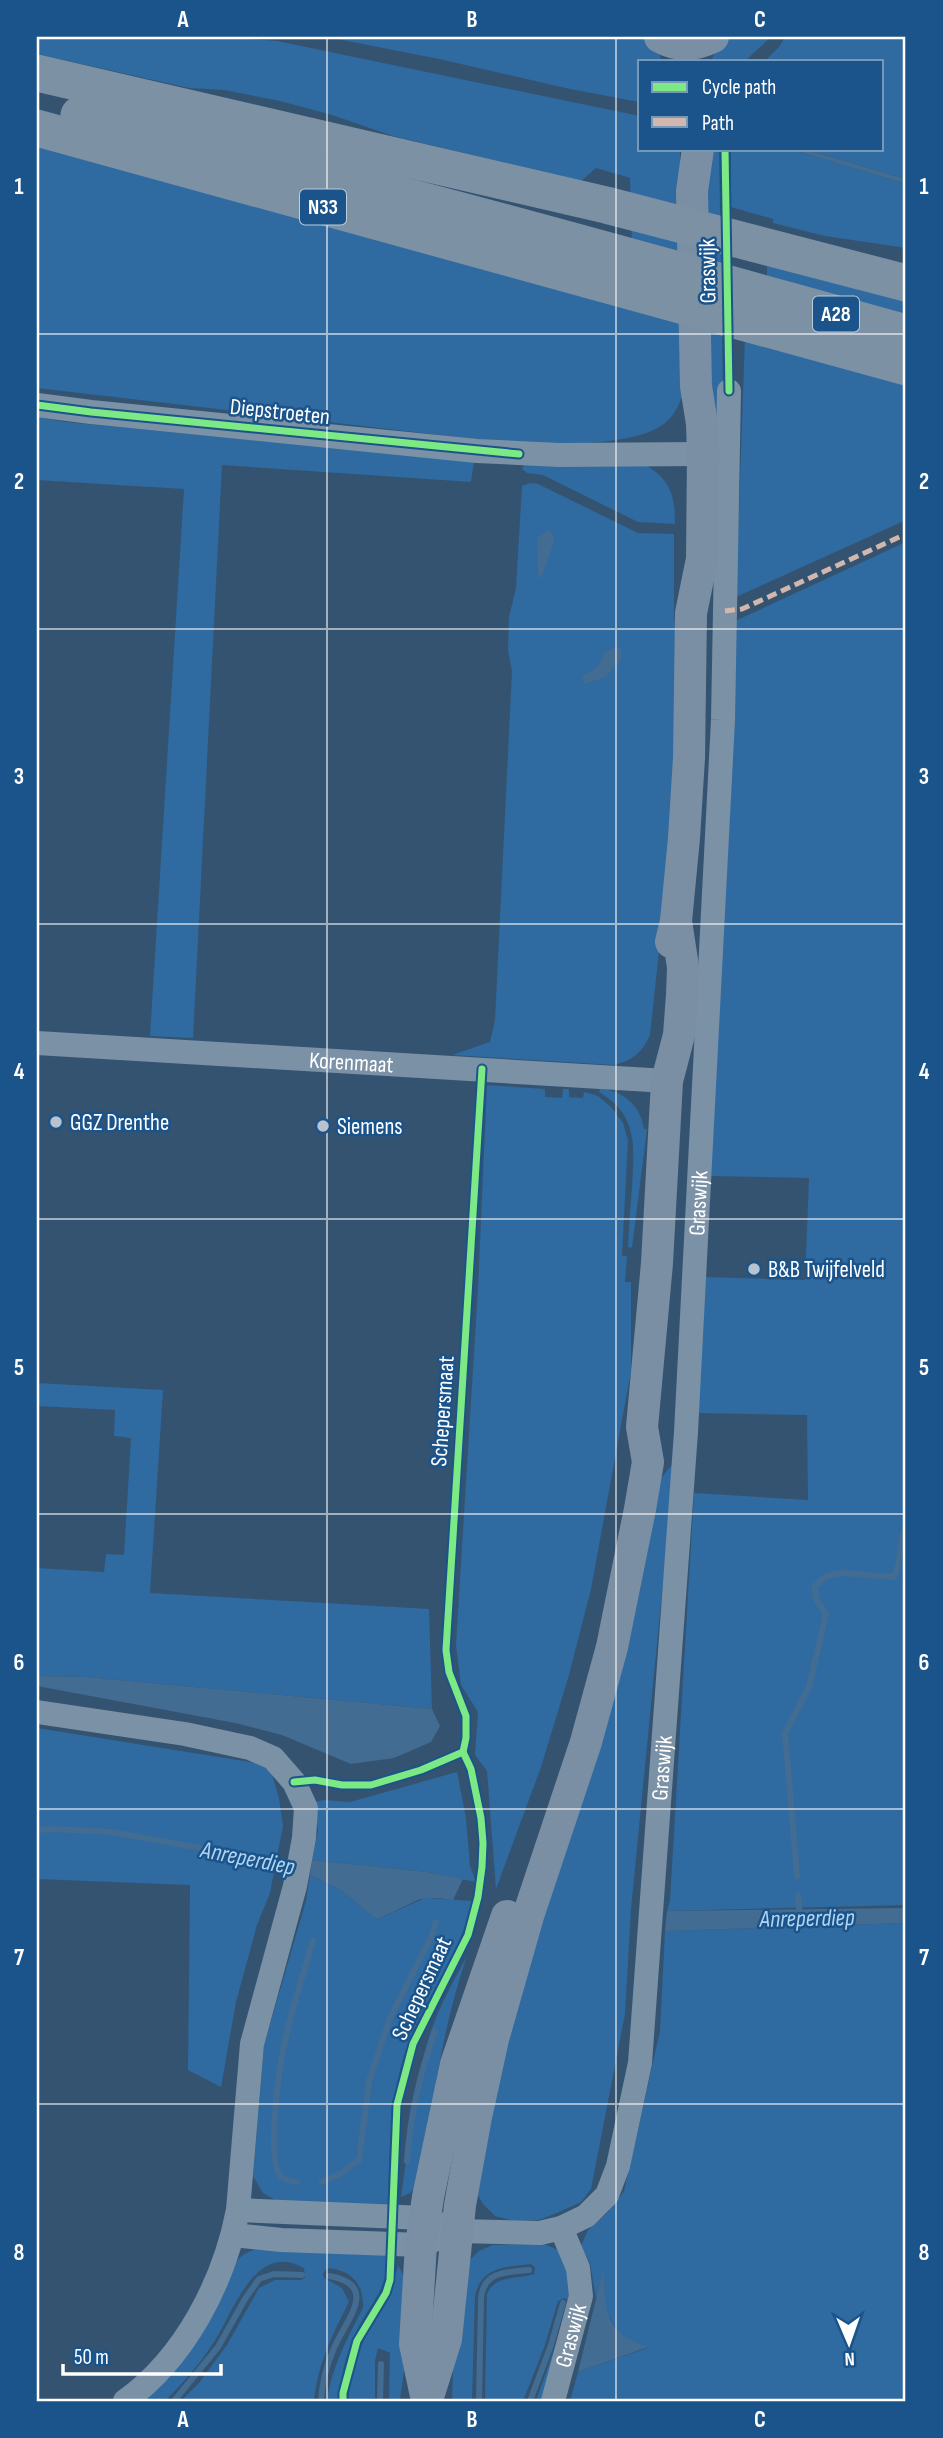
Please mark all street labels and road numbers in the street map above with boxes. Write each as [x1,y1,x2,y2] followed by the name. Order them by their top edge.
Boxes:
[300,190,346,224] road number: N33
[693,238,723,304] street label: Graswijk
[813,296,859,332] road number: A28
[228,393,331,431] street label: Diepstroeten
[308,1046,394,1079] street label: Korenmaat
[683,1170,715,1236] street label: Graswijk
[425,1355,461,1467] street label: Schepersmaat
[646,1734,679,1801] street label: Graswijk
[386,1932,458,2045] street label: Schepersmaat
[550,2300,593,2371] street label: Graswijk

